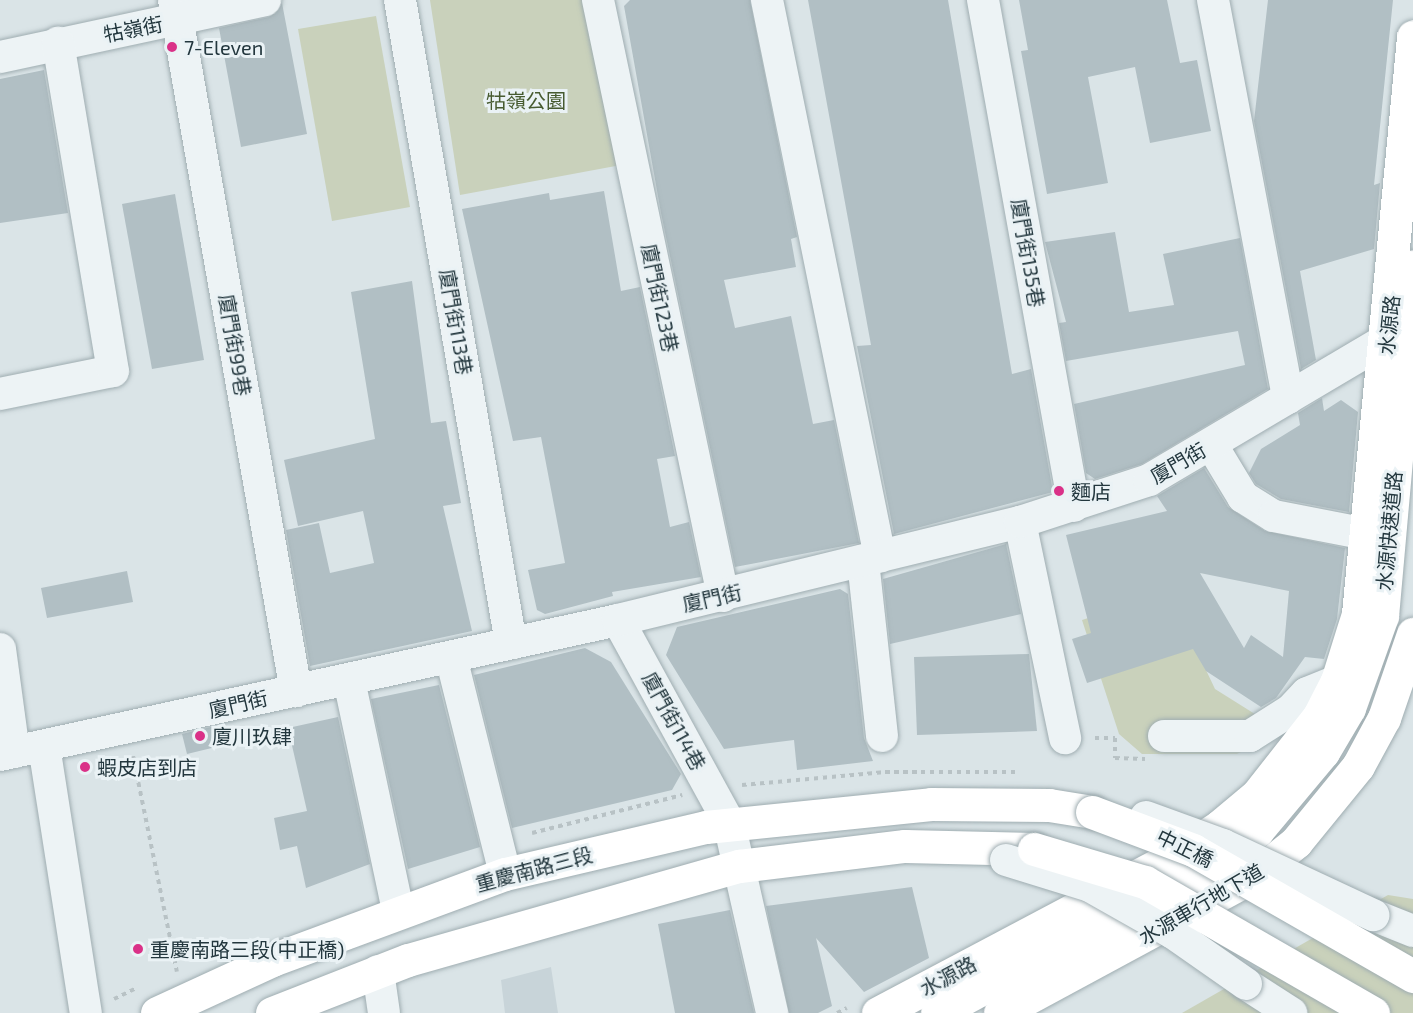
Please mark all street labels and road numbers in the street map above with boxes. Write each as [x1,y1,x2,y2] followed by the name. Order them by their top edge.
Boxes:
[101,11,165,47] street label: 牯嶺街
[1007,197,1049,309] street label: 廈門街135巷
[637,242,683,354] street label: 廈門街123巷
[435,267,477,377] street label: 廈門街113巷
[214,292,256,398] street label: 廈門街99巷
[1374,294,1404,356] street label: 水源路
[1146,438,1210,488] street label: 廈門街
[1372,470,1406,592] street label: 水源快速道路
[680,580,744,616] street label: 廈門街
[637,668,711,774] street label: 廈門街114巷
[206,686,270,722] street label: 廈門街
[1153,824,1217,872] street label: 中正橋
[473,842,595,896] street label: 重慶南路三段
[1134,859,1268,949] street label: 水源車行地下道
[916,951,980,1001] street label: 水源路

